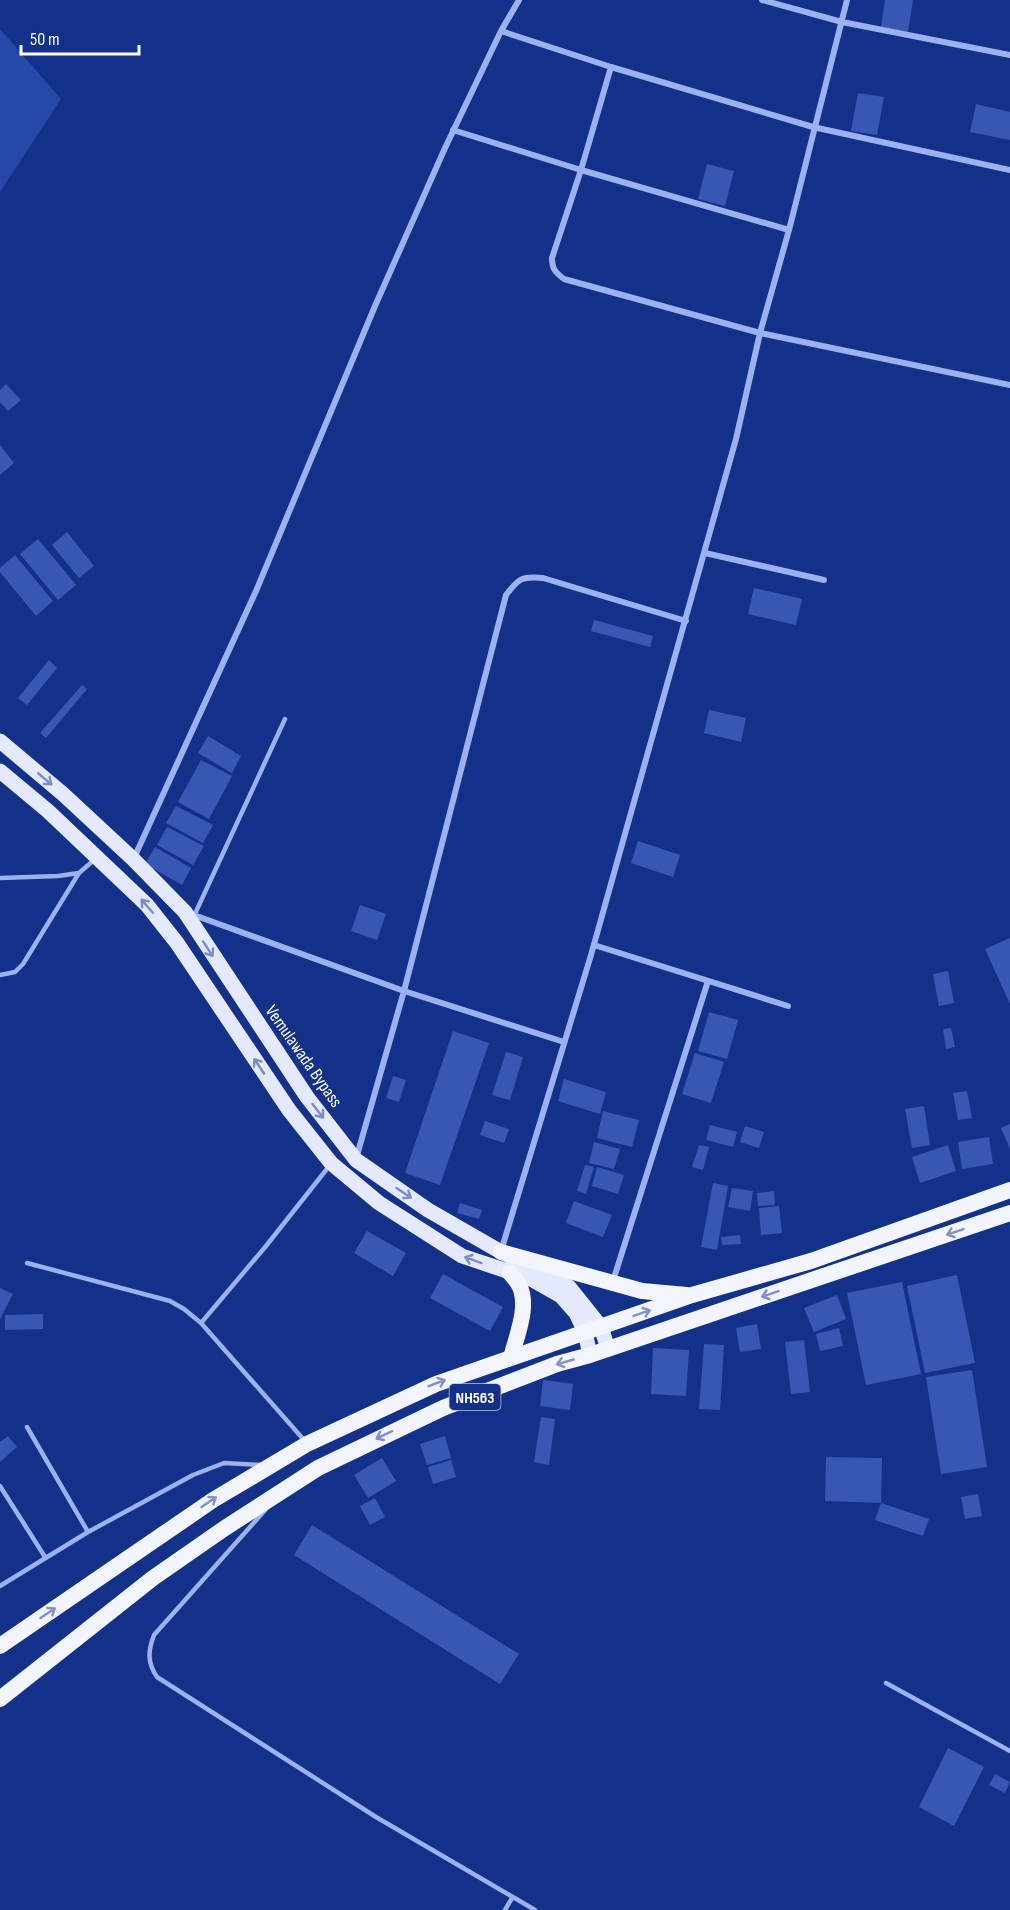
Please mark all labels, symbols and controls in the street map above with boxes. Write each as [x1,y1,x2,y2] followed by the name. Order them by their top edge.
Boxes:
[21,18,140,56] scale bar
[30,29,60,50] text: 50 m
[37,772,52,786] one-way arrow
[140,899,154,914] one-way arrow
[203,940,215,957] one-way arrow
[261,1001,347,1111] street label: Vemulawada Bypass
[253,1058,265,1074] one-way arrow
[311,1102,324,1118] one-way arrow
[395,1187,412,1200] one-way arrow
[946,1227,965,1238] one-way arrow
[464,1253,483,1264] one-way arrow
[761,1290,780,1301] one-way arrow
[632,1307,651,1318] one-way arrow
[556,1357,575,1368] one-way arrow
[428,1377,446,1388] one-way arrow
[450,1384,500,1410] road number: NH563
[376,1430,394,1442] one-way arrow
[200,1496,217,1508] one-way arrow
[40,1607,56,1619] one-way arrow

